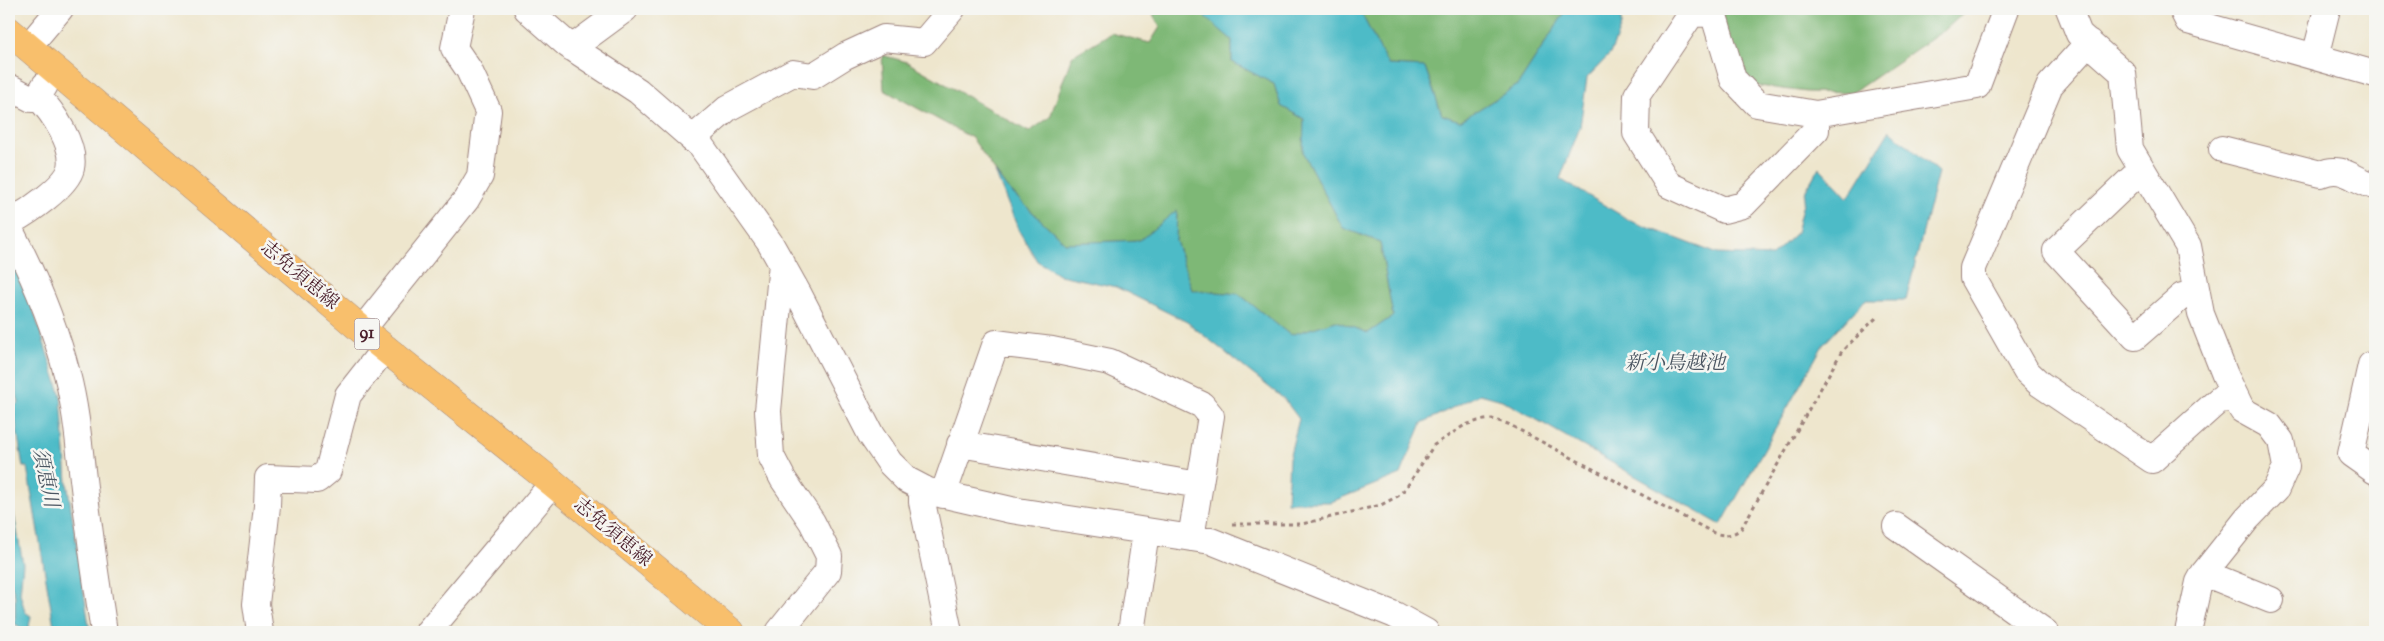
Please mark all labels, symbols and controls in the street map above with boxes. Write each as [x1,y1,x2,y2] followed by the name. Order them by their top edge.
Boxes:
[254,235,344,317] street label: 志免須恵線
[354,318,380,349] road number: 91
[1625,350,1727,379] water label: 新小鳥越池
[24,446,65,512] water label: 須恵川
[567,492,657,574] street label: 志免須恵線

